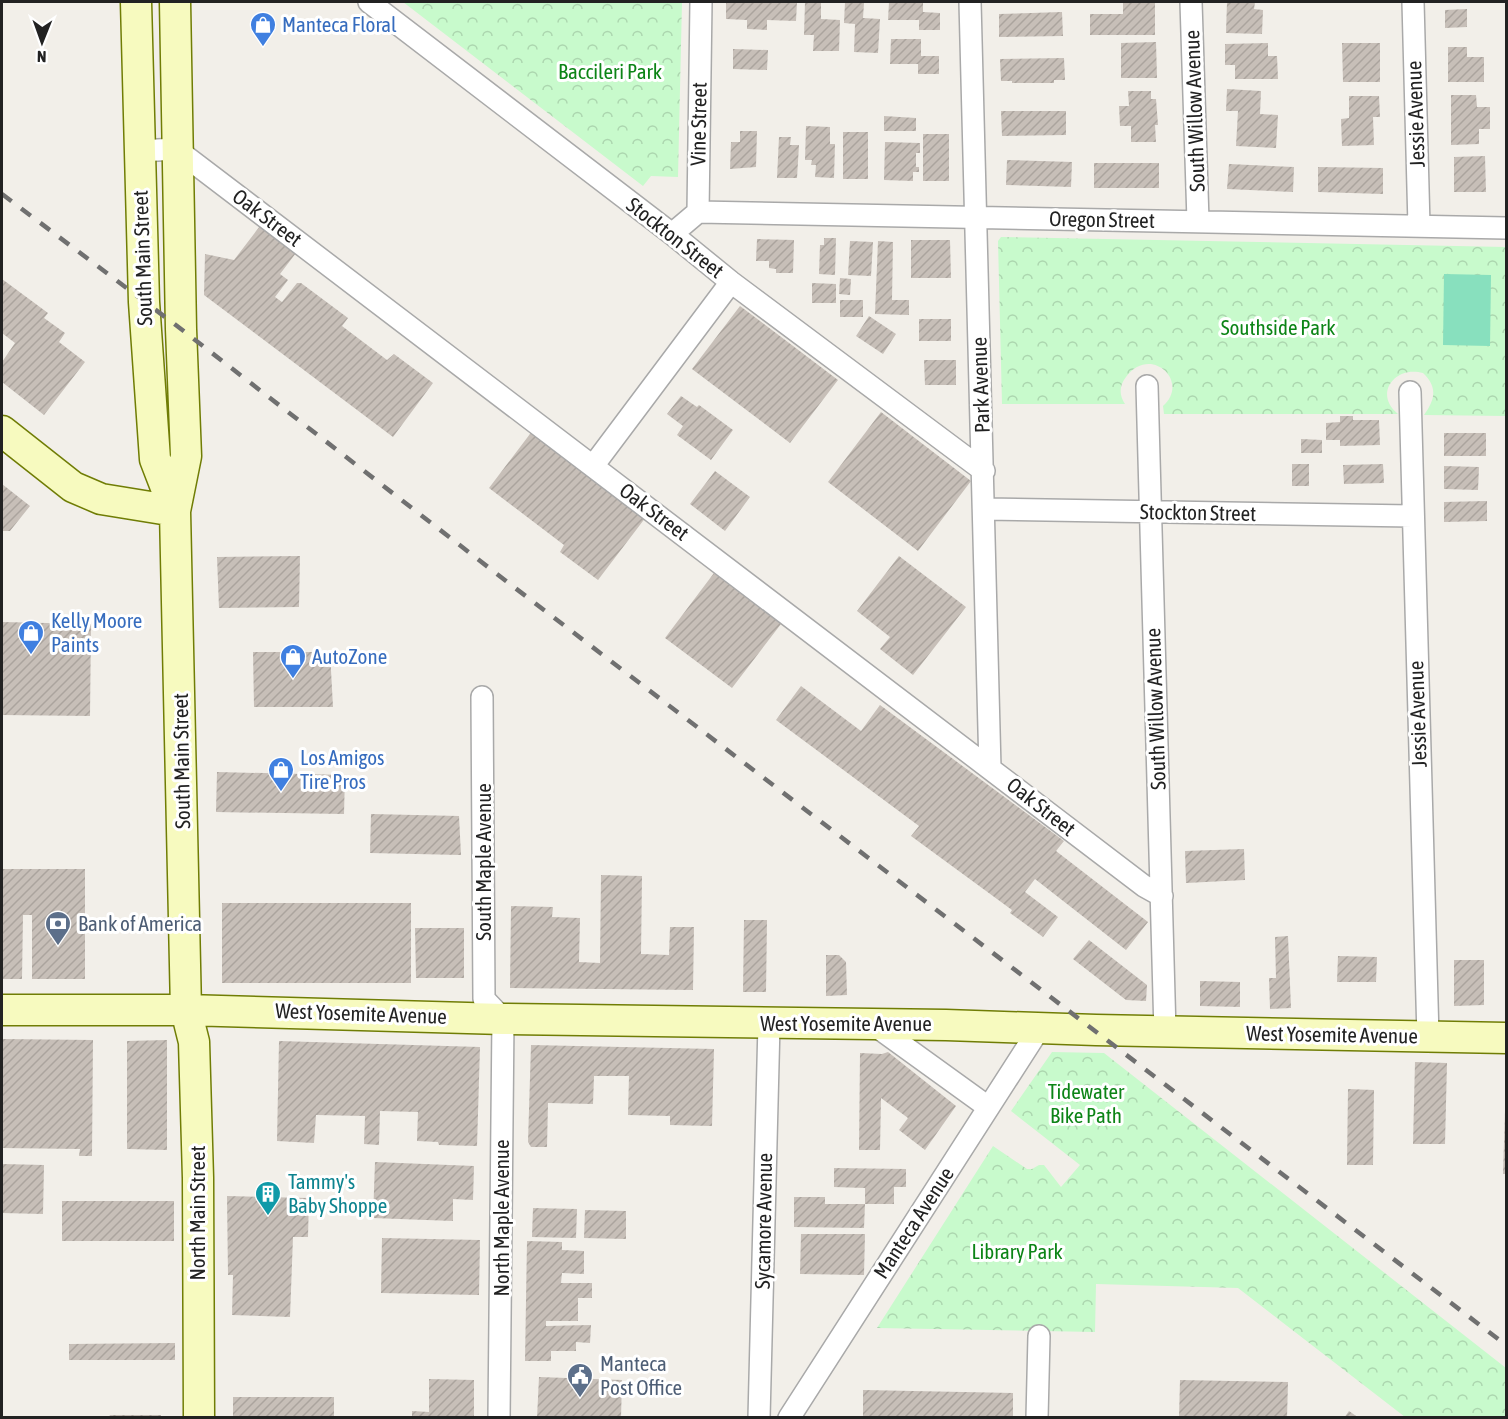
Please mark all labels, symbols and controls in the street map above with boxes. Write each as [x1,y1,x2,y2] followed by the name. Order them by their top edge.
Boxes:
[248,10,278,48] shop icon: Manteca Floral
[12,12,72,72] north arrow
[282,12,397,36] place label: Manteca Floral
[1179,30,1209,192] street label: South Willow Avenue
[37,48,47,66] text: N
[558,59,662,83] park label: Baccileri Park
[1401,60,1429,168] street label: Jessie Avenue
[685,82,711,166] street label: Vine Street
[228,183,307,251] street label: Oak Street
[128,190,156,326] street label: South Main Street
[622,192,729,282] street label: Stockton Street
[1049,206,1155,232] street label: Oregon Street
[1221,315,1335,339] park label: Southside Park
[966,337,994,433] street label: Park Avenue
[615,477,694,545] street label: Oak Street
[1140,499,1256,525] street label: Stockton Street
[51,608,142,656] place label: Kelly Moore Paints
[16,618,46,656] shop icon: Kelly Moore Paints
[1140,628,1170,790] street label: South Willow Avenue
[278,642,308,680] shop icon: AutoZone
[312,644,387,668] place label: AutoZone
[1403,660,1431,768] street label: Jessie Avenue
[168,693,194,829] street label: South Main Street
[300,745,384,793] place label: Los Amigos Tire Pros
[266,755,296,793] shop icon: Los Amigos Tire Pros
[1003,772,1081,840] street label: Oak Street
[471,783,495,941] street label: South Maple Avenue
[43,909,73,947] bank icon: Bank of America
[78,911,202,935] place label: Bank of America
[275,998,447,1028] street label: West Yosemite Avenue
[760,1011,932,1035] street label: West Yosemite Avenue
[1246,1021,1418,1047] street label: West Yosemite Avenue
[1048,1079,1125,1127] park label: Tidewater Bike Path
[489,1139,513,1297] street label: North Maple Avenue
[185,1145,209,1281] street label: North Main Street
[750,1153,776,1289] street label: Sycamore Avenue
[868,1162,958,1283] street label: Manteca Avenue
[288,1169,387,1217] place label: Tammy's Baby Shoppe
[253,1179,283,1217] building icon: Tammy's Baby Shoppe
[971,1239,1063,1263] park label: Library Park
[600,1351,682,1399] place label: Manteca Post Office
[565,1361,595,1399] public building icon: Manteca Post Office

